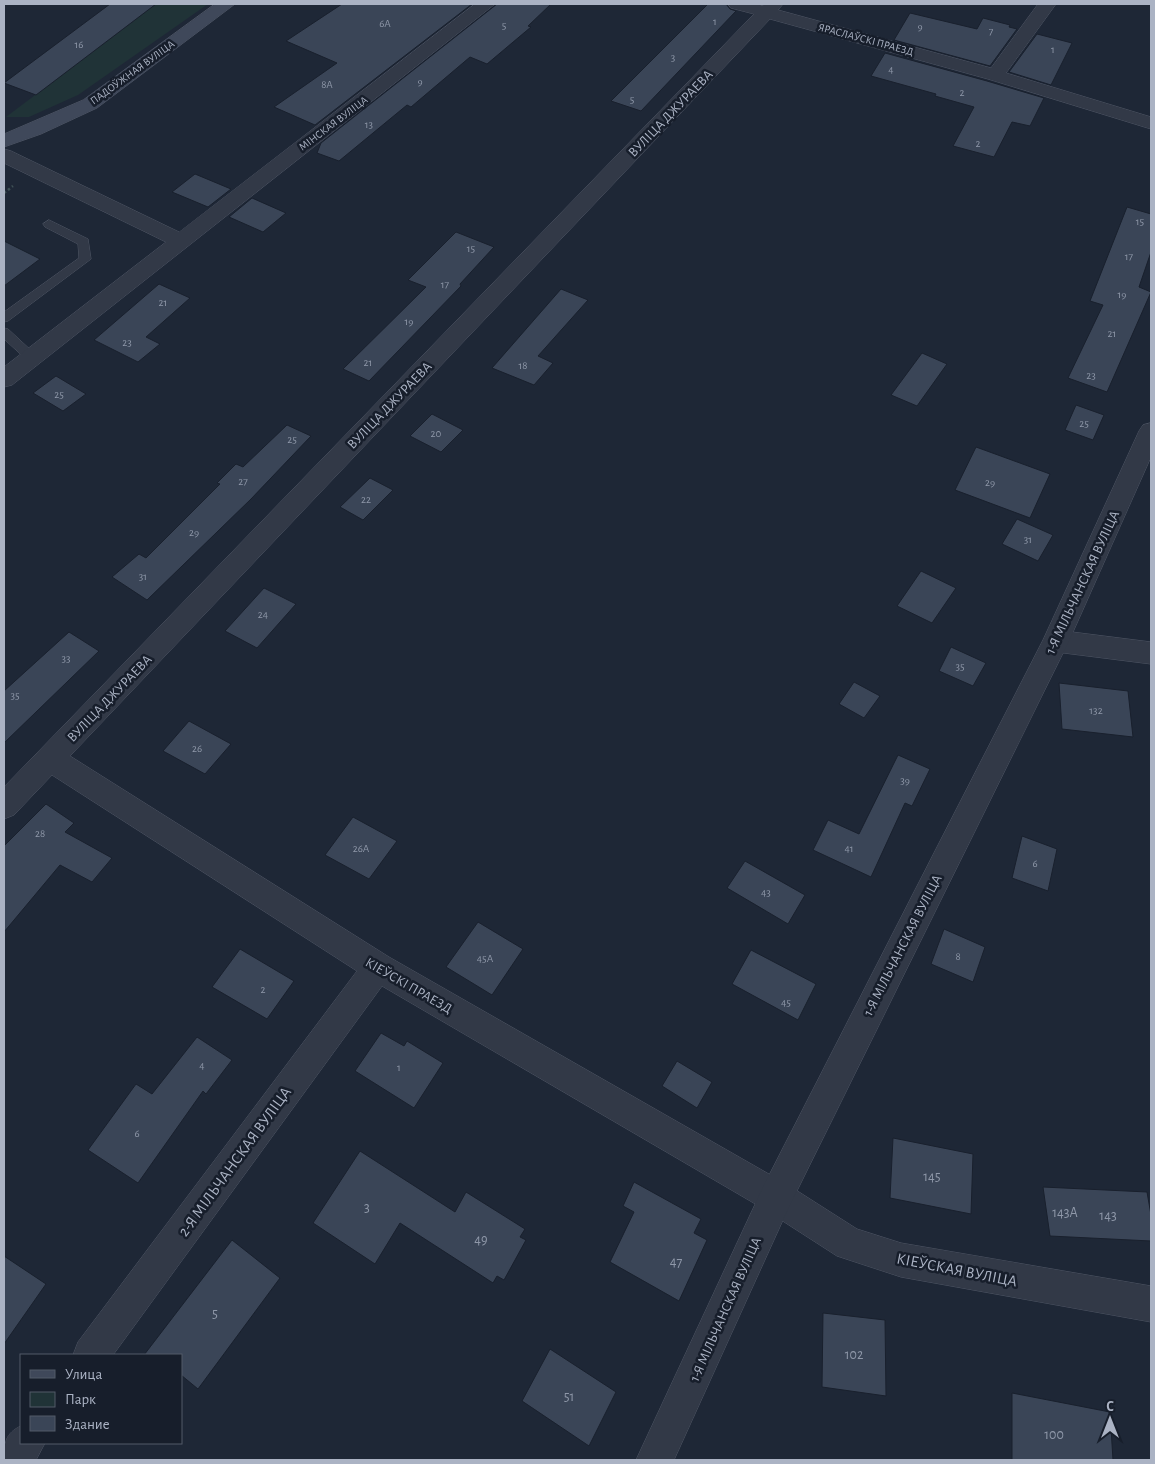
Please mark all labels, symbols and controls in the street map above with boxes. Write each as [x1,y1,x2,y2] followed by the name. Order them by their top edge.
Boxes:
[713,16,717,27] house number: 1
[379,18,391,29] house number: 6А
[502,20,507,31] house number: 5
[817,21,915,58] street label: ЯРАСЛАЎСКІ ПРАЕЗД
[917,21,923,32] house number: 9
[989,26,994,37] house number: 7
[88,38,177,107] street label: ПАДОЎЖНАЯ ВУЛІЦА
[75,39,83,50] house number: 16
[1051,44,1055,55] house number: 1
[671,52,676,63] house number: 3
[888,64,894,75] house number: 4
[626,67,716,160] street label: ВУЛІЦА ДЖУРАЕВА
[417,76,423,87] house number: 9
[321,79,333,90] house number: 8А
[959,87,965,98] house number: 2
[297,94,370,153] street label: МІНСКАЯ ВУЛІЦА
[630,94,635,105] house number: 5
[365,119,374,130] house number: 13
[975,138,981,149] house number: 2
[1136,216,1145,227] house number: 15
[467,243,476,254] house number: 15
[1125,251,1134,262] house number: 17
[441,279,450,290] house number: 17
[1118,289,1126,300] house number: 19
[159,297,167,308] house number: 21
[405,316,413,327] house number: 19
[1108,328,1116,339] house number: 21
[122,337,132,348] house number: 23
[364,357,372,368] house number: 21
[345,359,435,452] street label: ВУЛІЦА ДЖУРАЕВА
[519,360,528,371] house number: 18
[1086,370,1096,381] house number: 23
[54,389,64,400] house number: 25
[1079,418,1089,429] house number: 25
[431,428,442,439] house number: 20
[287,434,297,445] house number: 25
[238,476,248,487] house number: 27
[985,477,995,488] house number: 29
[361,494,371,505] house number: 22
[1044,509,1122,656] street label: 1-Я МІЛЬЧАНСКАЯ ВУЛІЦА
[189,527,199,538] house number: 29
[1024,534,1032,545] house number: 31
[139,571,147,582] house number: 31
[258,609,268,620] house number: 24
[65,652,155,745] street label: ВУЛІЦА ДЖУРАЕВА
[61,653,71,664] house number: 33
[955,661,965,672] house number: 35
[10,690,20,701] house number: 35
[1089,705,1103,716] house number: 132
[192,743,202,754] house number: 26
[900,775,910,786] house number: 39
[35,828,45,839] house number: 28
[353,843,370,854] house number: 26А
[844,843,854,854] house number: 41
[1032,858,1038,869] house number: 6
[861,873,945,1018] street label: 1-Я МІЛЬЧАНСКАЯ ВУЛІЦА
[761,887,771,898] house number: 43
[955,951,961,962] house number: 8
[477,953,494,964] house number: 45А
[363,954,455,1016] street label: КІЕЎСКІ ПРАЕЗД
[260,984,266,995] house number: 2
[781,997,791,1008] house number: 45
[199,1060,205,1071] house number: 4
[397,1062,401,1073] house number: 1
[175,1083,295,1239] street label: 2-Я МІЛЬЧАНСКАЯ ВУЛІЦА
[134,1128,140,1139] house number: 6
[923,1170,941,1184] house number: 145
[364,1201,370,1215] house number: 3
[1052,1206,1078,1220] house number: 143А
[1099,1209,1117,1223] house number: 143
[474,1233,488,1247] house number: 49
[688,1235,764,1384] street label: 1-Я МІЛЬЧАНСКАЯ ВУЛІЦА
[895,1249,1019,1290] street label: КІЕЎСКАЯ ВУЛІЦА
[670,1255,682,1269] house number: 47
[212,1307,218,1321] house number: 5
[845,1348,863,1362] house number: 102
[20,1354,182,1444] legend
[65,1367,102,1382] text: Улица
[564,1390,574,1404] house number: 51
[65,1392,96,1407] text: Парк
[1085,1394,1135,1444] north arrow
[1106,1400,1114,1414] text: С
[65,1417,110,1432] text: Здание
[1044,1428,1064,1442] house number: 100

